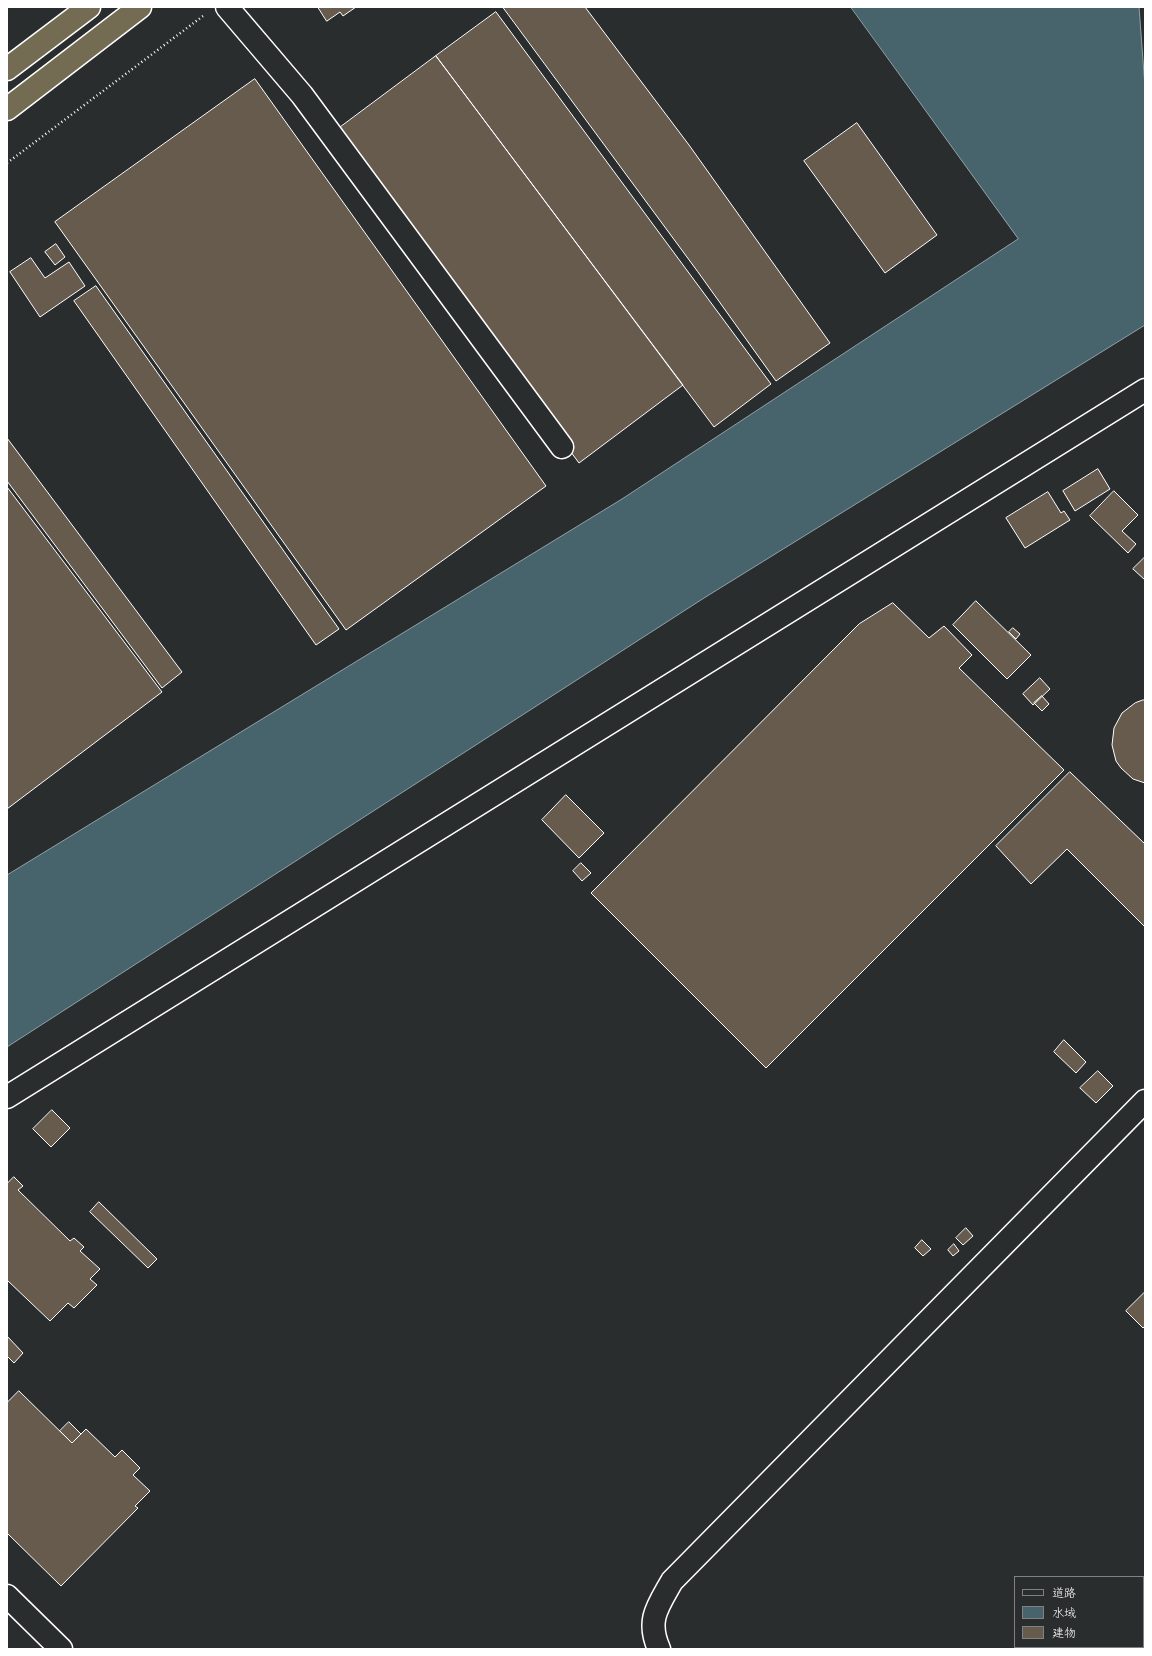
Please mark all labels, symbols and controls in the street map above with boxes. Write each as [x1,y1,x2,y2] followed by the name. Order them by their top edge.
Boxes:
[1014,1576,1144,1648] legend
[1052,1586,1076,1602] text: 道路
[1052,1606,1076,1622] text: 水域
[1052,1626,1076,1642] text: 建物

